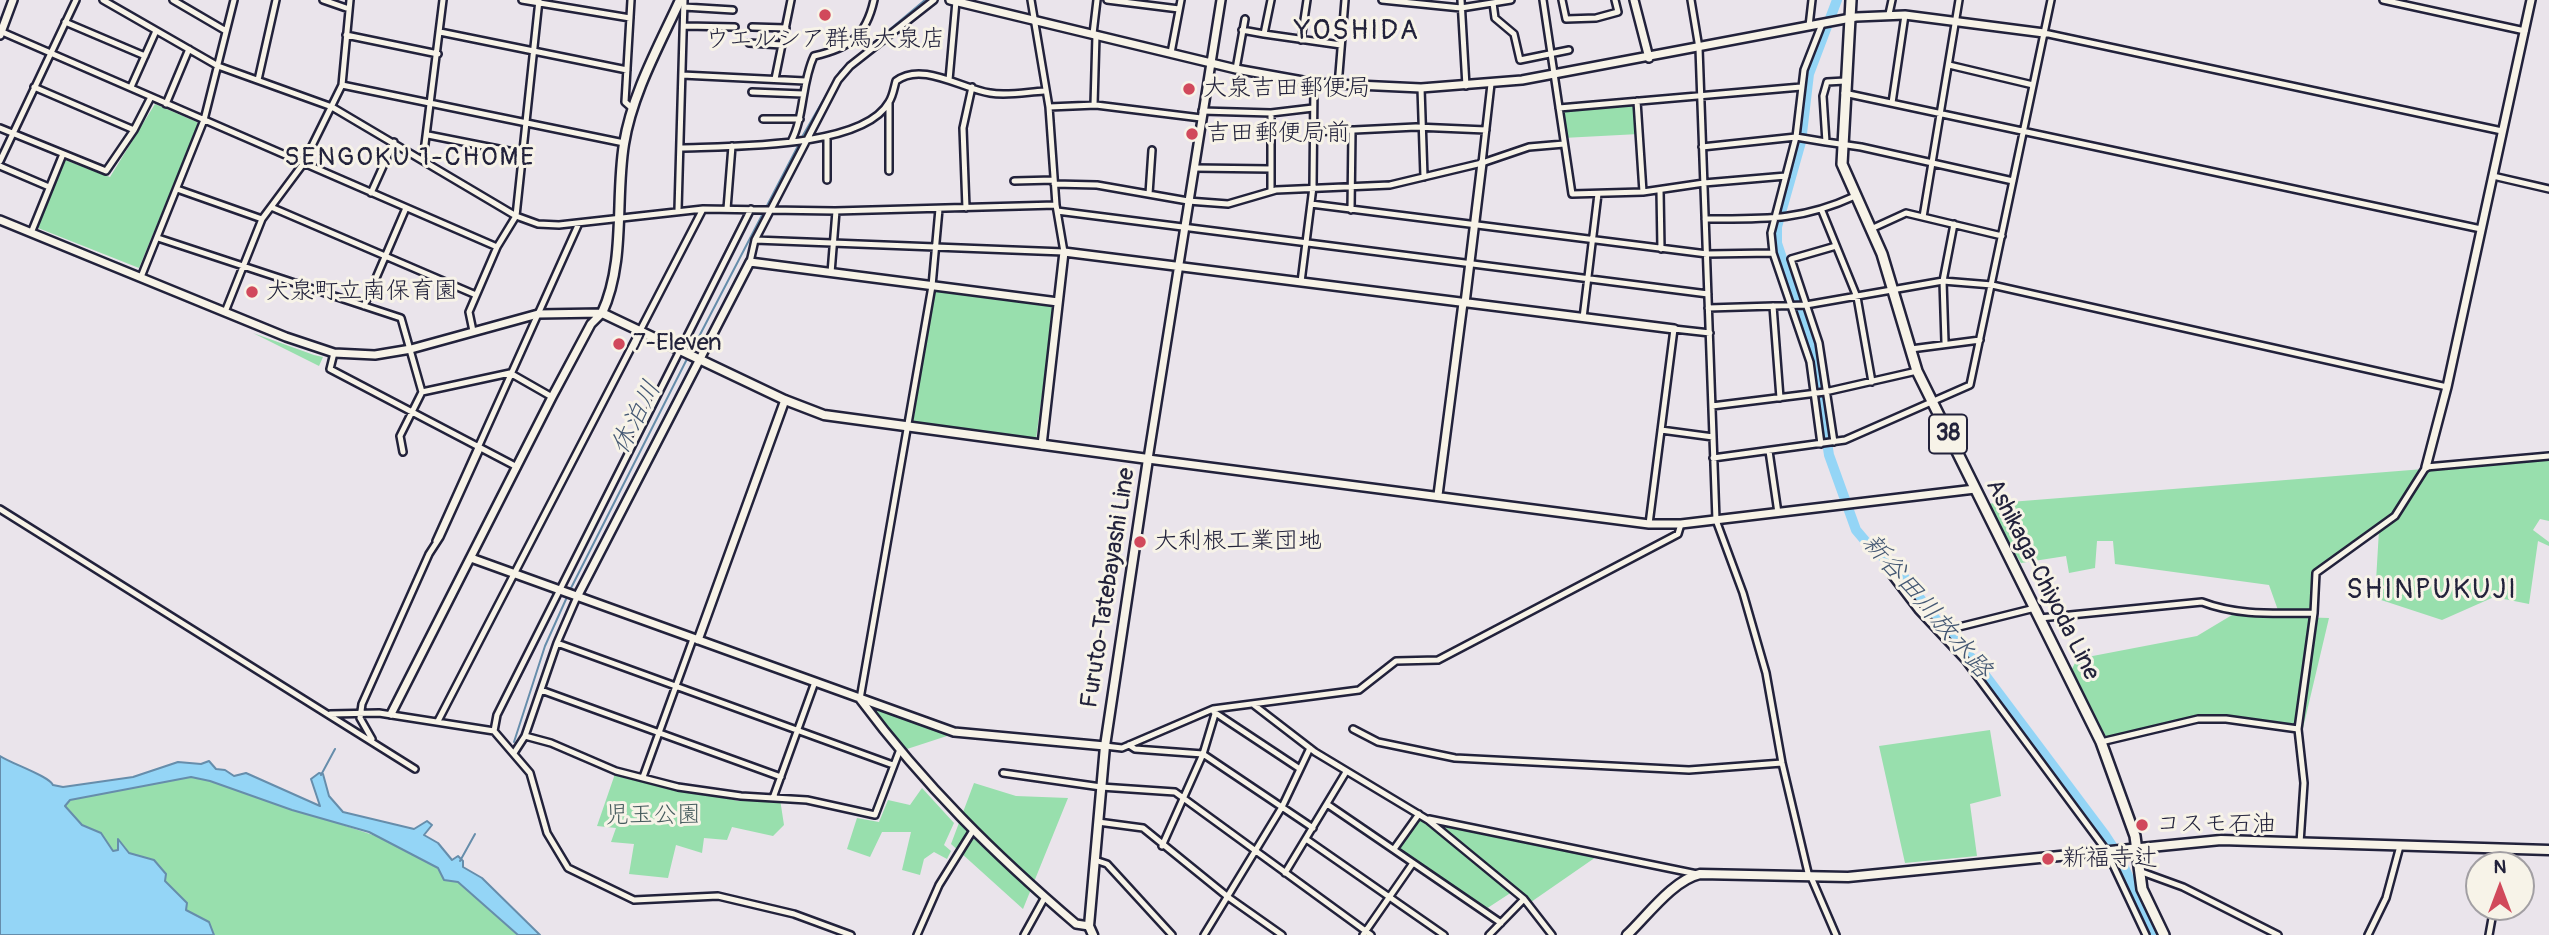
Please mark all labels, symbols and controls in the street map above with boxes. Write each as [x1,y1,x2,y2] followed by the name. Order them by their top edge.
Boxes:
[817,7,833,23] marker: ウエルシア群馬大泉店
[1295,15,1419,49] district label: YOSHIDA
[705,26,945,54] place label: ウエルシア群馬大泉店
[1203,75,1371,103] place label: 大泉吉田郵便局
[1181,81,1197,97] marker: 大泉吉田郵便局
[1206,120,1350,148] place label: 吉田郵便局前
[1184,126,1200,142] marker: 吉田郵便局前
[286,142,534,174] district label: SENGOKU 1-CHOME
[266,278,458,306] place label: 大泉町立南保育園
[244,284,260,300] marker: 大泉町立南保育園
[633,330,722,358] place label: 7-Eleven
[611,336,627,352] marker: 7-Eleven
[605,376,669,460] water label: 休泊川
[1929,414,1967,454] road number: 38
[1076,466,1142,710] street label: Furuto-Tatebayashi Line
[1979,475,2105,685] street label: Ashikaga-Chiyoda Line
[1154,528,1322,556] place label: 大利根工業団地
[1855,528,1997,686] water label: 新谷田川放水路
[1132,534,1148,550] marker: 大利根工業団地
[2347,574,2517,608] district label: SHINPUKUJI
[605,802,701,830] park label: 児玉公園
[2156,811,2276,839] place label: コスモ石油
[2134,817,2150,833] marker: コスモ石油
[2062,845,2158,873] place label: 新福寺辻
[2040,851,2056,867] marker: 新福寺辻
[2465,851,2535,921] north arrow
[2494,855,2506,879] text: N

